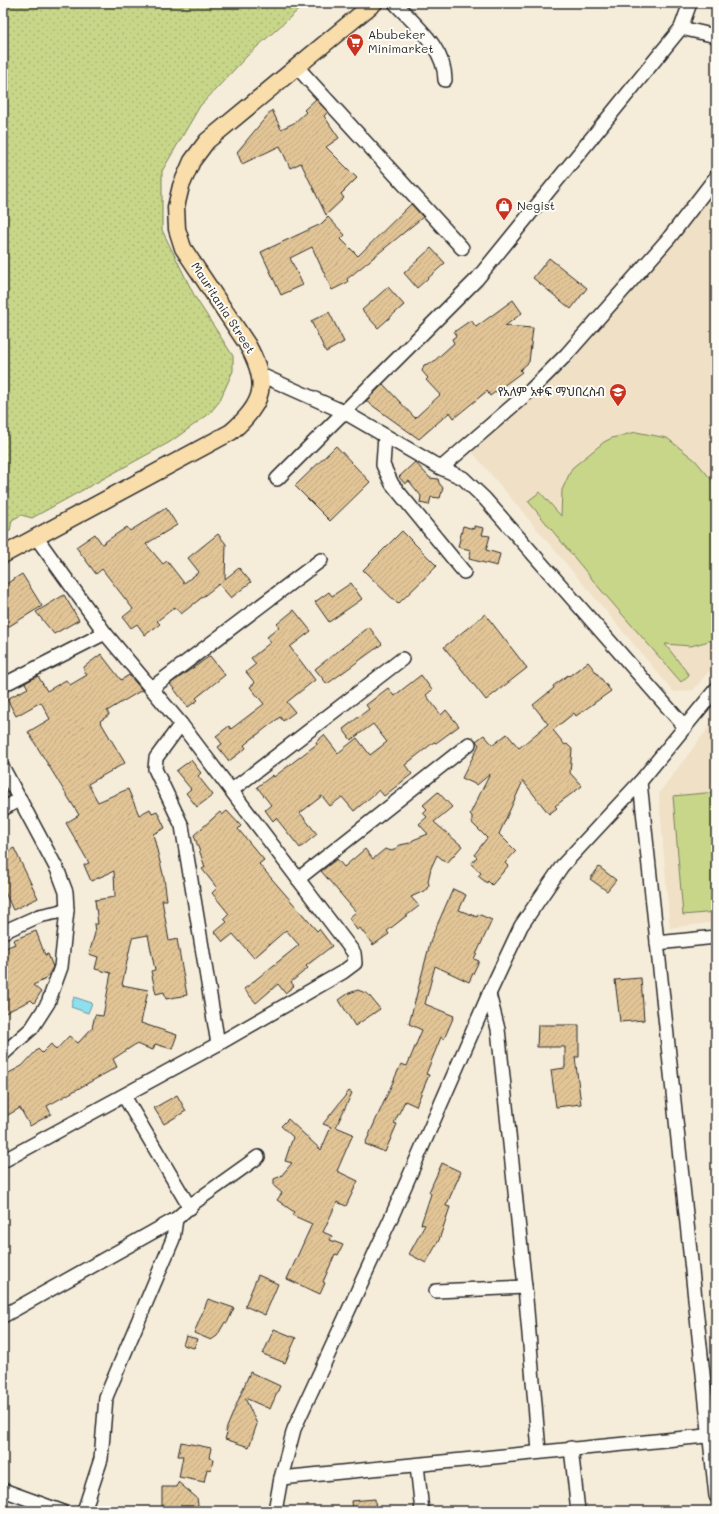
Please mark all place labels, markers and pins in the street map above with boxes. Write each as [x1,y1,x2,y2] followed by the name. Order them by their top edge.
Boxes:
[368,26,434,56] place label: Abubeker Minimarket
[345,32,365,57] supermarket icon: Abubeker Minimarket
[494,196,514,221] shop icon: Negist
[517,197,555,213] place label: Negist
[608,382,628,407] school or university icon: የአለም አቀፍ ማህበረስብ
[498,383,605,399] place label: የአለም አቀፍ ማህበረስብ

